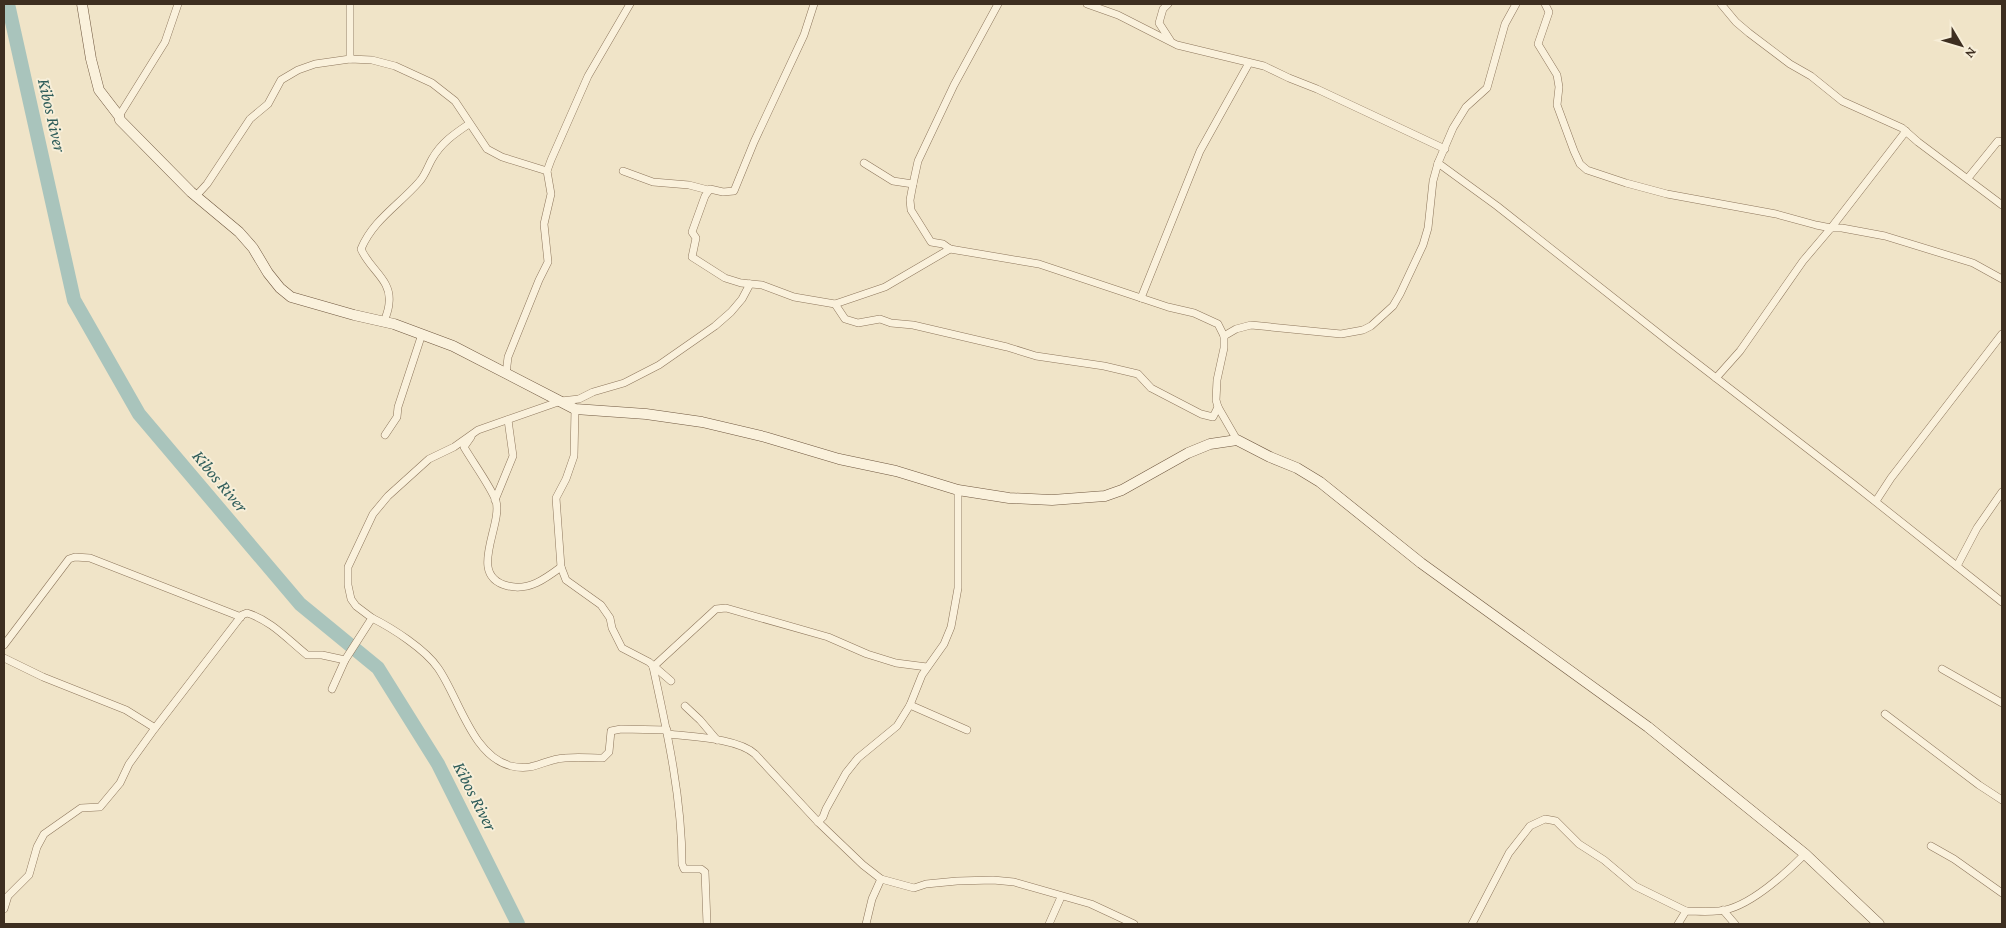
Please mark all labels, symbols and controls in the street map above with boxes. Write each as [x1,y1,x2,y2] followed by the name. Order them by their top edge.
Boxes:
[1936,20,1986,70] north arrow
[1962,44,1980,62] text: N
[34,76,70,154] water label: Kibos River
[188,446,252,517] water label: Kibos River
[449,758,501,834] water label: Kibos River

